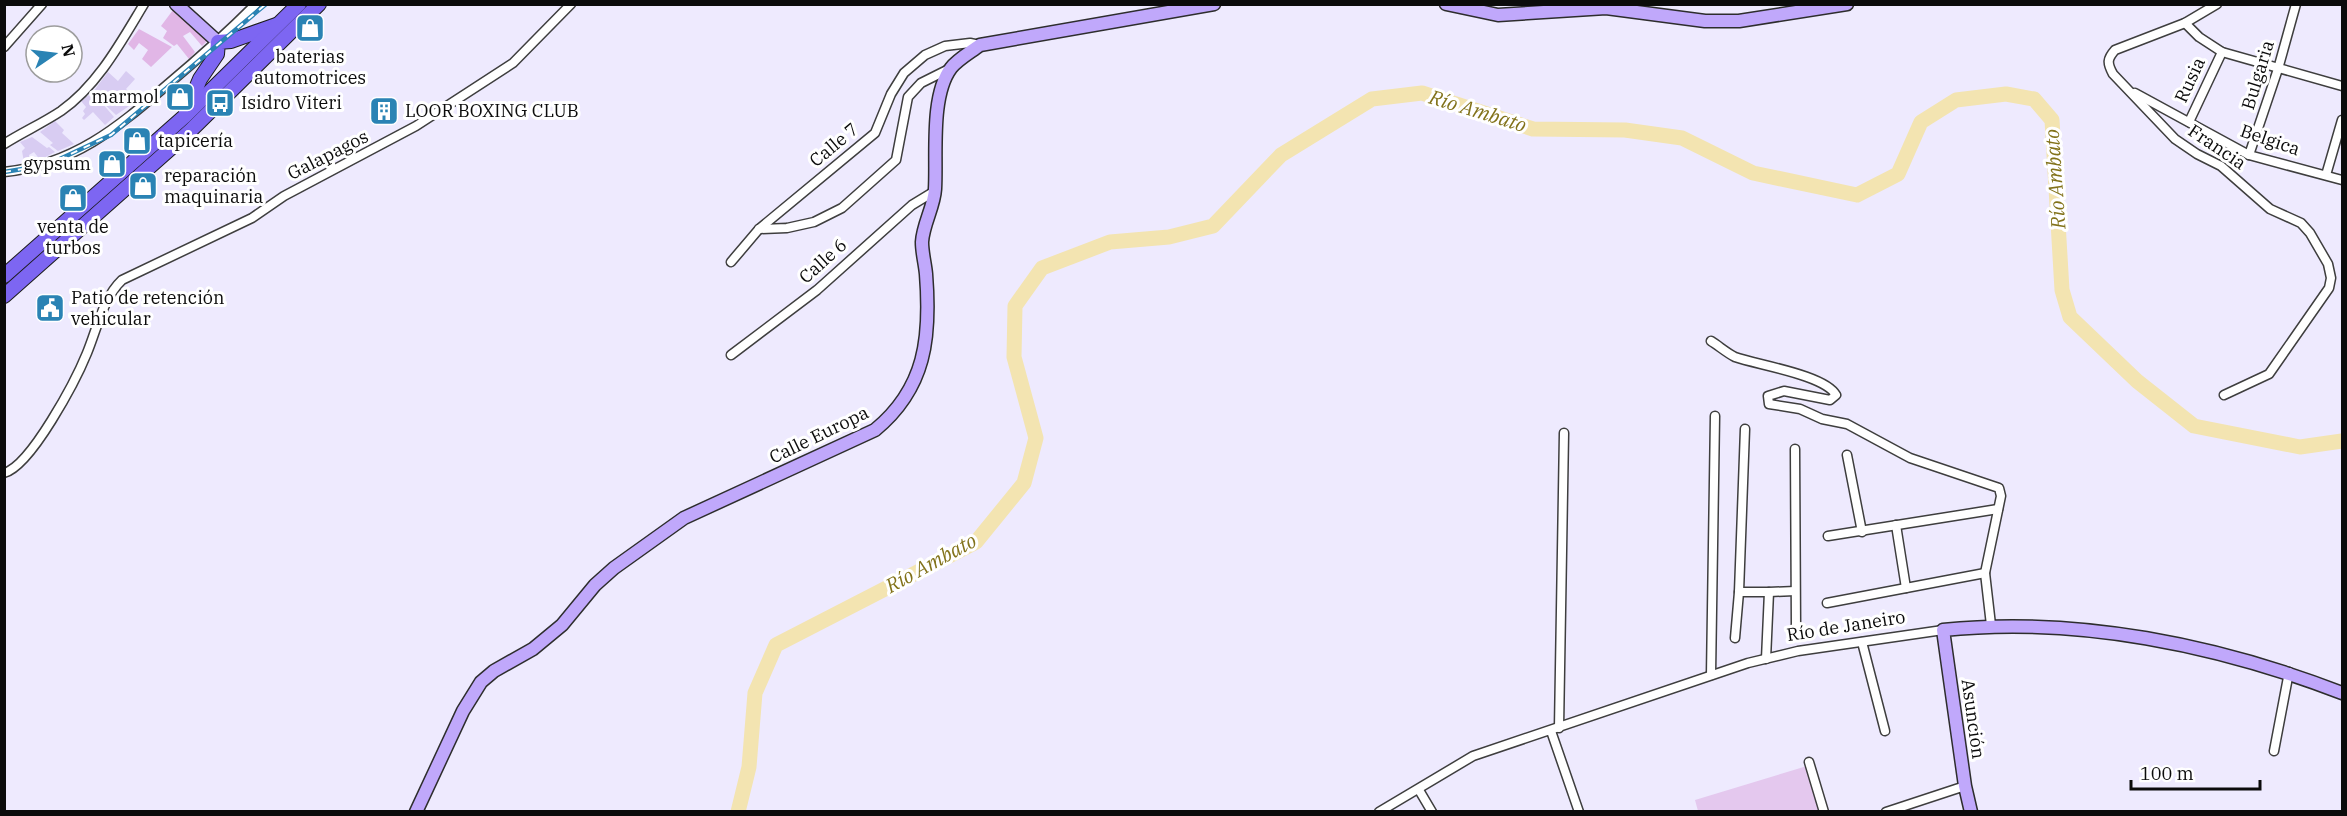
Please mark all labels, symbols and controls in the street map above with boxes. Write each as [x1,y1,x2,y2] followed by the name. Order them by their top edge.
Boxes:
[294,12,326,44] shop icon: baterias automotrices
[24,24,84,84] north arrow
[2236,37,2279,112] street label: Bulgaria
[57,42,80,59] text: N
[254,45,366,89] place label: baterias automotrices
[2169,53,2210,106] street label: Rusia
[164,81,196,113] shop icon: marmol
[1425,83,1530,138] water label: Río Ambato
[91,85,159,108] place label: marmol
[204,87,236,119] bus stop icon: Isidro Viteri
[241,91,342,114] place label: Isidro Viteri
[368,95,400,127] building icon: LOOR BOXING CLUB
[405,99,579,122] place label: LOOR BOXING CLUB
[805,118,863,172] street label: Calle 7
[2184,119,2251,174] street label: Francia
[2237,119,2303,160] street label: Belgica
[283,124,372,185] street label: Galapagos
[121,125,153,157] shop icon: tapicería
[2038,128,2072,231] water label: Río Ambato
[158,129,233,152] place label: tapicería
[96,148,128,180] shop icon: gypsum
[23,152,91,175] place label: gypsum
[164,164,264,208] place label: reparación maquinaria
[127,170,159,202] shop icon: reparación maquinaria
[57,182,89,214] shop icon: venta de turbos
[37,215,109,259] place label: venta de turbos
[794,233,851,288] street label: Calle 6
[71,286,225,330] place label: Patio de retención vehicular
[34,292,66,324] public building icon: Patio de retención vehicular
[765,401,872,469] street label: Calle Europa
[880,526,981,599] water label: Río Ambato
[1785,605,1907,646] street label: Río de Janeiro
[1957,678,1990,760] street label: Asunción
[2131,753,2260,791] scale bar
[2140,762,2194,785] text: 100 m

